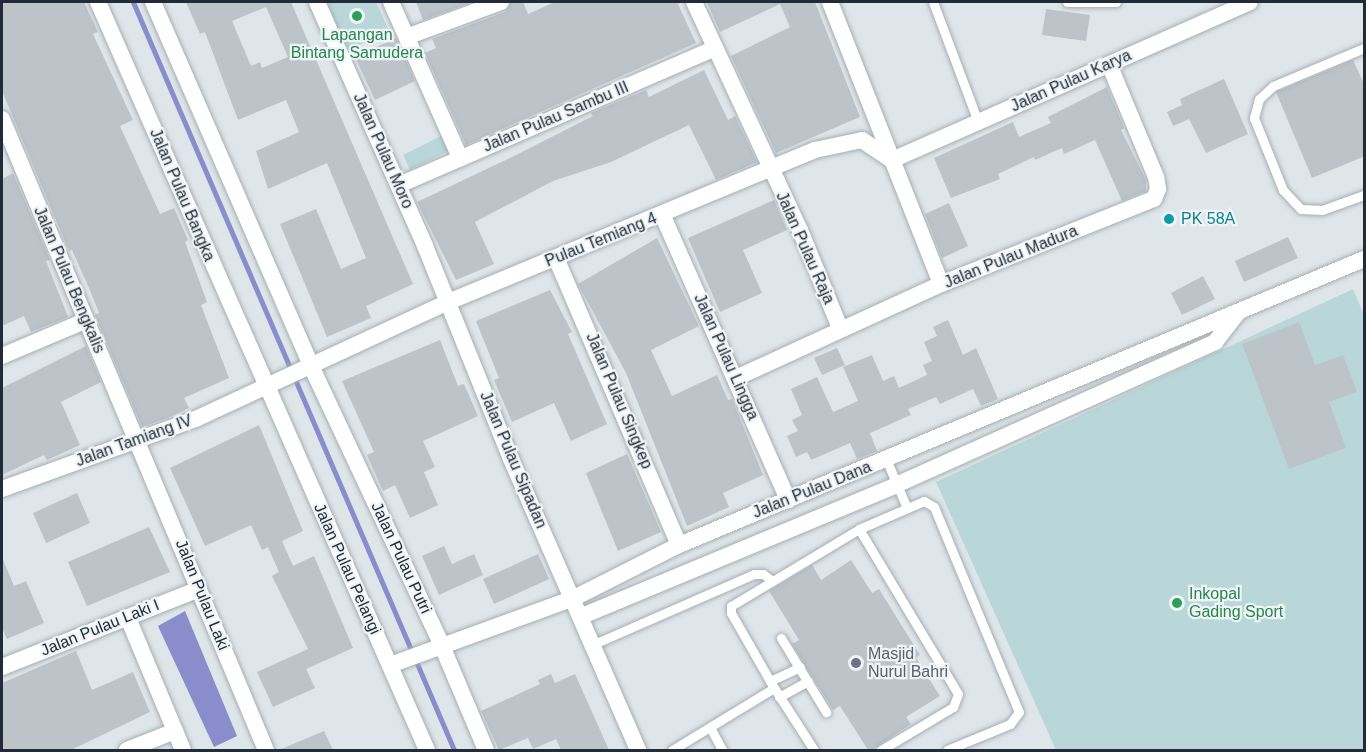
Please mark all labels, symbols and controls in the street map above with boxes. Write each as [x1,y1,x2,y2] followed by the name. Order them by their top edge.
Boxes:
[350,9,364,23] marker: Lapangan Bintang Samudera
[291,25,423,63] place label: Lapangan Bintang Samudera
[1008,46,1134,116] street label: Jalan Pulau Karya
[480,78,632,156] street label: Jalan Pulau Sambu III
[349,90,417,212] street label: Jalan Pulau Moro
[145,126,219,264] street label: Jalan Pulau Bangka
[772,189,838,307] street label: Jalan Pulau Raja
[29,204,109,356] street label: Jalan Pulau Bengkalis
[542,209,660,271] street label: Pulau Temiang 4
[1181,209,1235,229] place label: PK 58A
[1162,212,1176,226] marker: PK 58A
[941,221,1081,293] street label: Jalan Pulau Madura
[690,291,762,423] street label: Jalan Pulau Lingga
[582,330,656,472] street label: Jalan Pulau Singkep
[475,389,551,531] street label: Jalan Pulau Sipadan
[73,411,195,471] street label: Jalan Tamiang IV
[750,457,874,523] street label: Jalan Pulau Dana
[367,499,435,617] street label: Jalan Pulau Putri
[309,500,385,638] street label: Jalan Pulau Pelangi
[171,537,233,653] street label: Jalan Pulau Laki
[1189,584,1283,622] place label: Inkopal Gading Sport
[38,595,162,661] street label: Jalan Pulau Laki I
[1170,596,1184,610] marker: Inkopal Gading Sport
[868,644,948,682] place label: Masjid Nurul Bahri
[849,656,863,670] marker: Masjid Nurul Bahri

